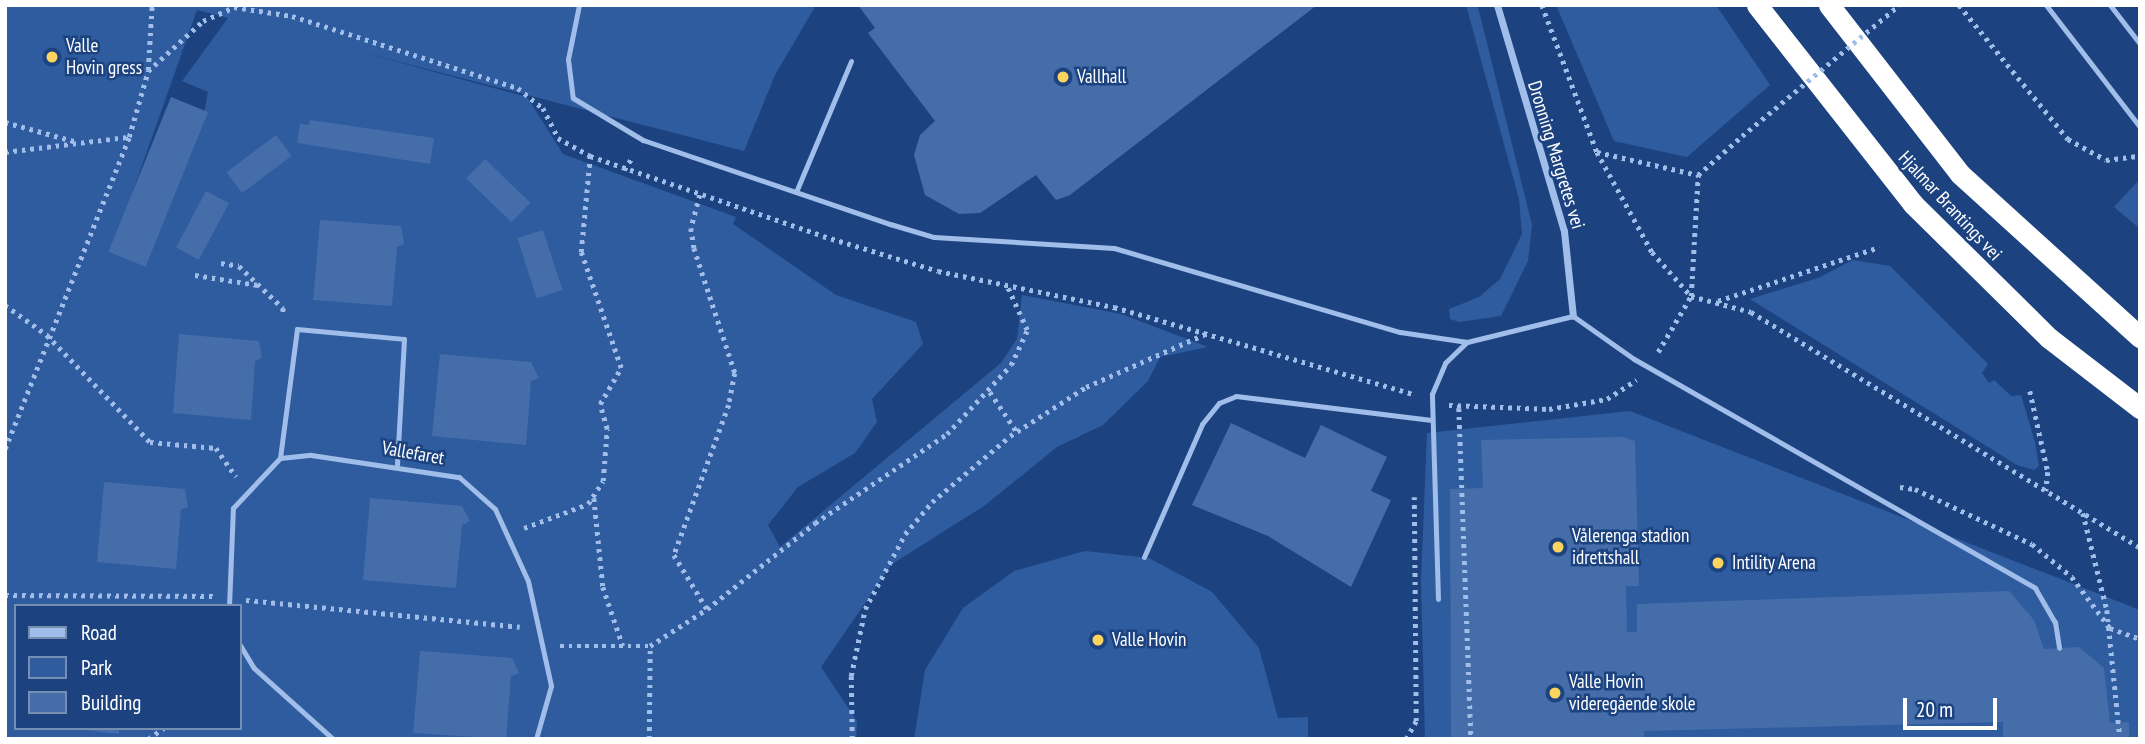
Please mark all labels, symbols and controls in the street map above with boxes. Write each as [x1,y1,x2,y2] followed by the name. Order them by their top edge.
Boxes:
[66,35,142,79] place label: Valle Hovin gress
[44,49,60,65] marker: Valle Hovin gress
[1077,66,1126,88] place label: Vallhall
[1055,69,1071,85] marker: Vallhall
[1523,78,1589,232] street label: Dronning Margretes vei
[1893,147,2007,265] street label: Hjalmar Brantings vei
[380,436,446,470] street label: Vallefaret
[1572,525,1689,569] place label: Vålerenga stadion idrettshall
[1550,539,1566,555] marker: Vålerenga stadion idrettshall
[1732,552,1817,574] place label: Intility Arena
[1710,555,1726,571] marker: Intility Arena
[14,604,242,730] legend
[81,619,117,646] text: Road
[1112,629,1186,651] place label: Valle Hovin
[1090,632,1106,648] marker: Valle Hovin
[81,654,112,681] text: Park
[1569,671,1696,715] place label: Valle Hovin videregående skole
[1907,684,2002,728] scale bar
[1547,685,1563,701] marker: Valle Hovin videregående skole
[81,689,141,716] text: Building
[1916,696,1953,723] text: 20 m

